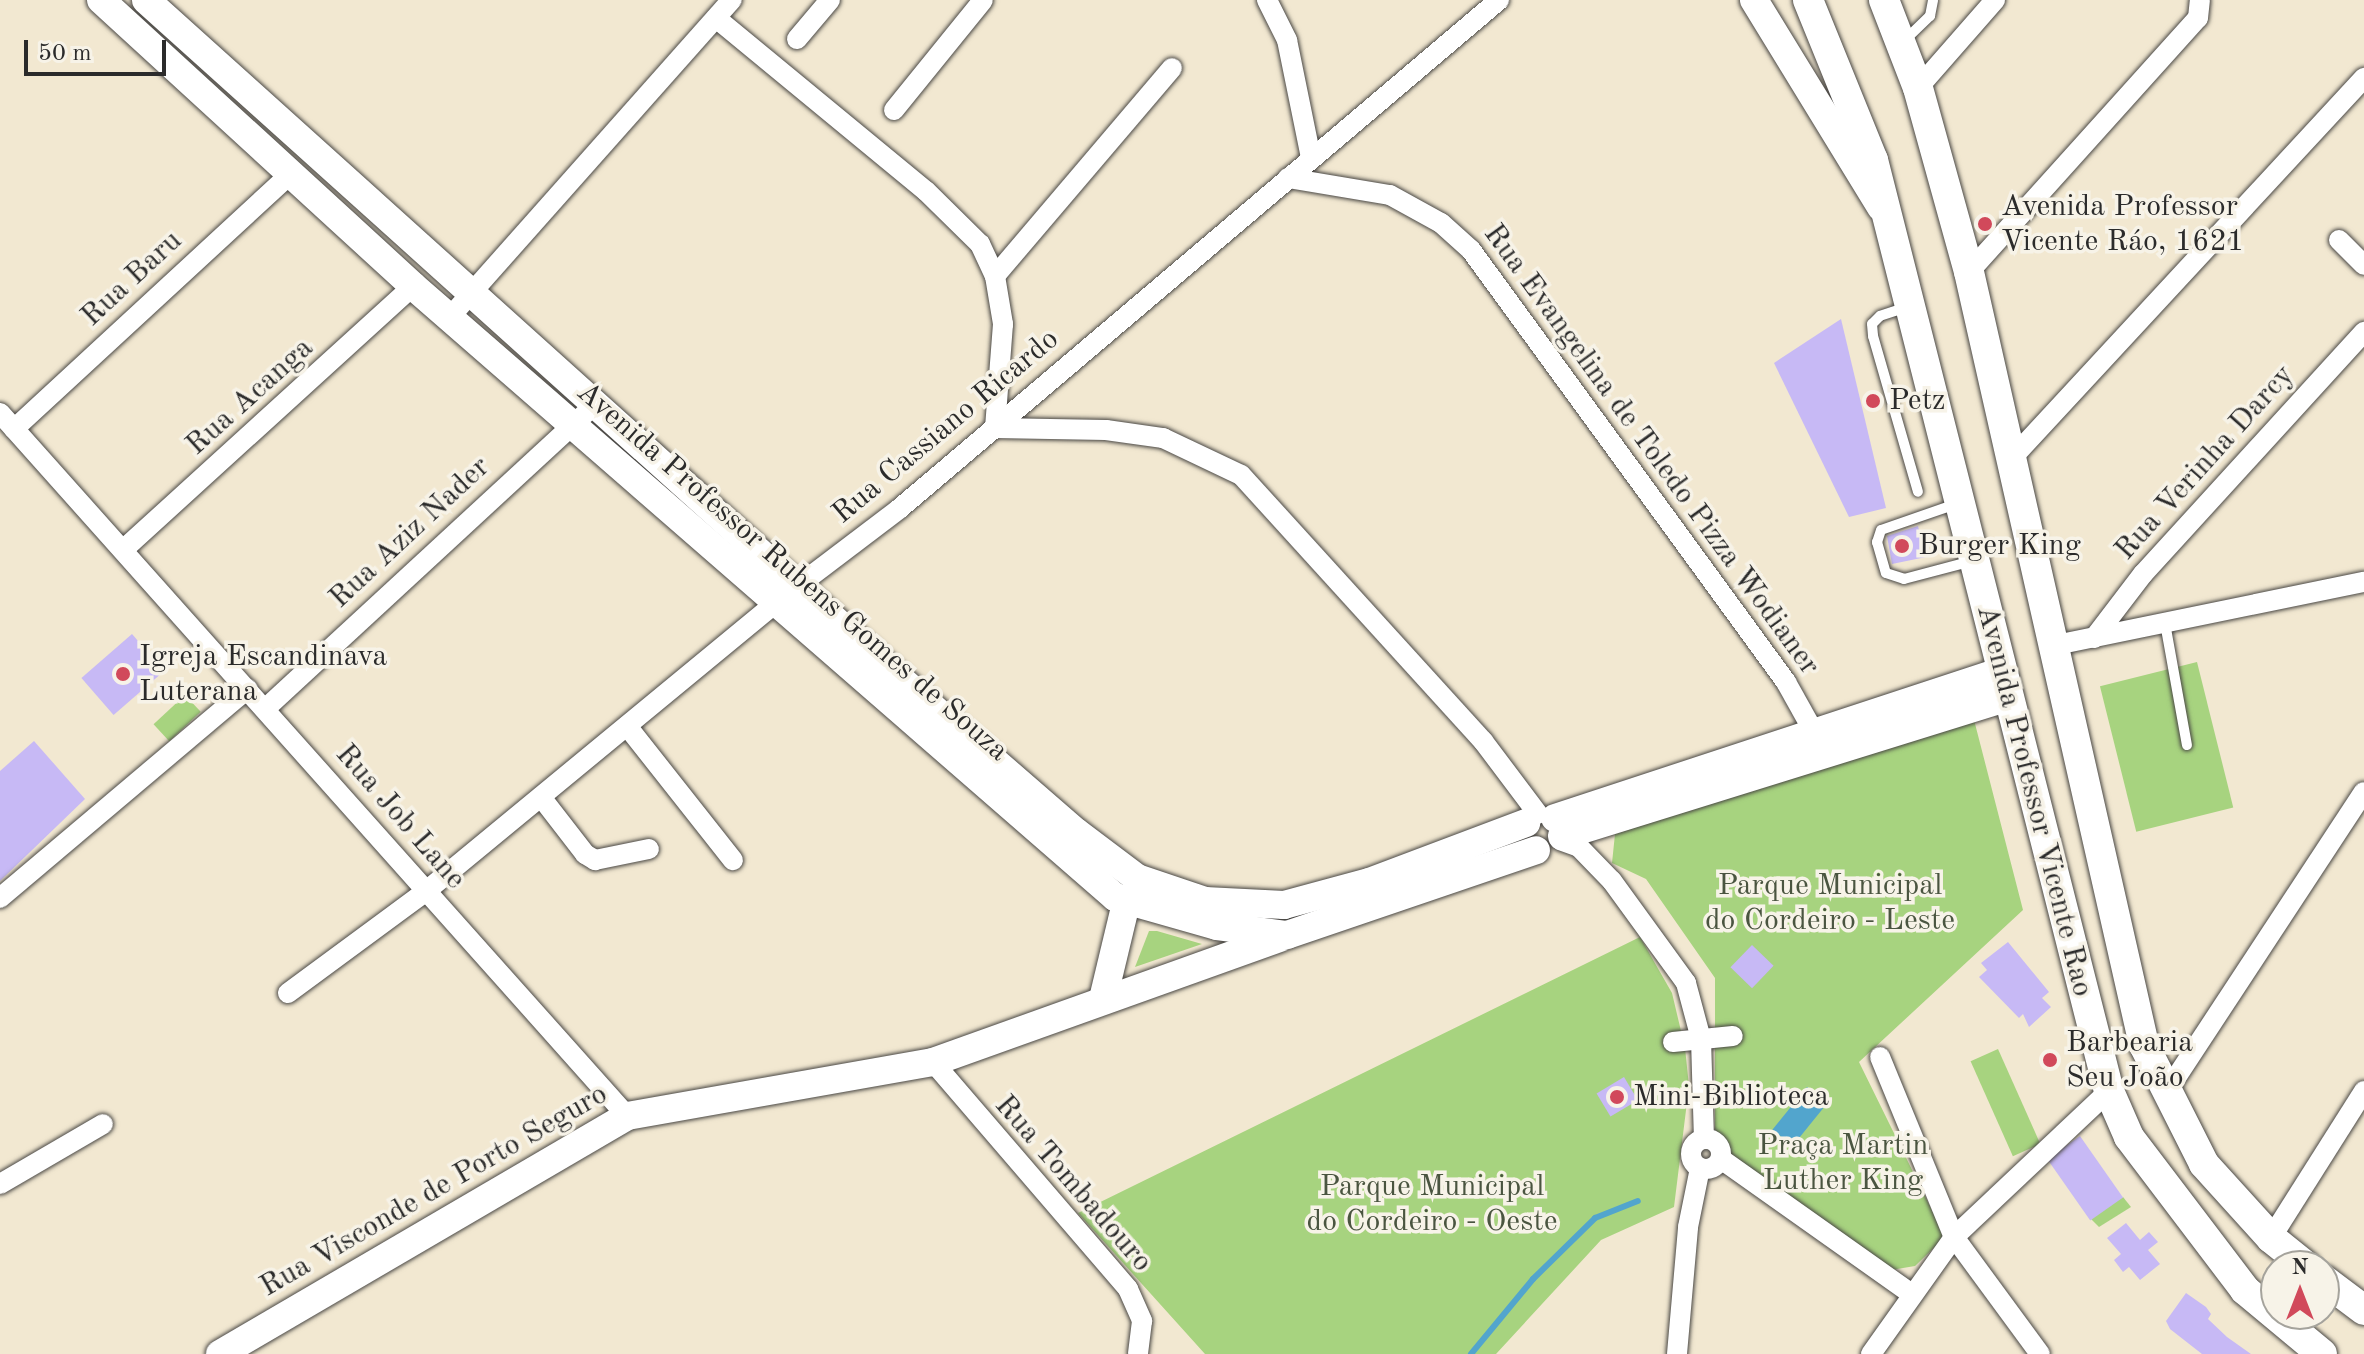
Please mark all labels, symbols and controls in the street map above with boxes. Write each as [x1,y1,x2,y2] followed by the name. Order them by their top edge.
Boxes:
[28,24,170,74] scale bar
[38,42,92,66] text: 50 m
[2001,189,2244,260] place label: Avenida Professor Vicente Ráo, 1621
[1976,215,1994,233] marker: Avenida Professor Vicente Ráo, 1621
[1475,217,1827,683] street label: Rua Evangelina de Toledo Pizza Wodianer
[74,223,190,335] street label: Rua Baru
[825,322,1067,532] street label: Rua Cassiano Ricardo
[179,331,321,463] street label: Rua Acanga
[2108,358,2302,568] street label: Rua Verinha Darcy
[569,375,1015,769] street label: Avenida Professor Rubens Gomes de Souza
[1889,383,1945,419] place label: Petz
[1864,392,1882,410] marker: Petz
[322,450,498,616] street label: Rua Aziz Nader
[1918,528,2081,564] place label: Burger King
[1893,537,1911,555] marker: Burger King
[1968,601,2100,1001] street label: Avenida Professor Vicente Rao
[139,639,387,710] place label: Igreja Escandinava Luterana
[114,665,132,683] marker: Igreja Escandinava Luterana
[327,737,473,897] street label: Rua Job Lane
[1705,868,1955,938] park label: Parque Municipal do Cordeiro - Leste
[2066,1025,2193,1096] place label: Barbearia Seu João
[2041,1051,2059,1069] marker: Barbearia Seu João
[254,1077,614,1305] street label: Rua Visconde de Porto Seguro
[1633,1079,1829,1115] place label: Mini-Biblioteca
[986,1088,1160,1280] street label: Rua Tombadouro
[1608,1088,1626,1106] marker: Mini-Biblioteca
[1758,1128,1928,1198] park label: Praça Martin Luther King
[1307,1169,1557,1240] park label: Parque Municipal do Cordeiro - Oeste
[2260,1250,2340,1330] north arrow
[2292,1257,2308,1279] text: N

